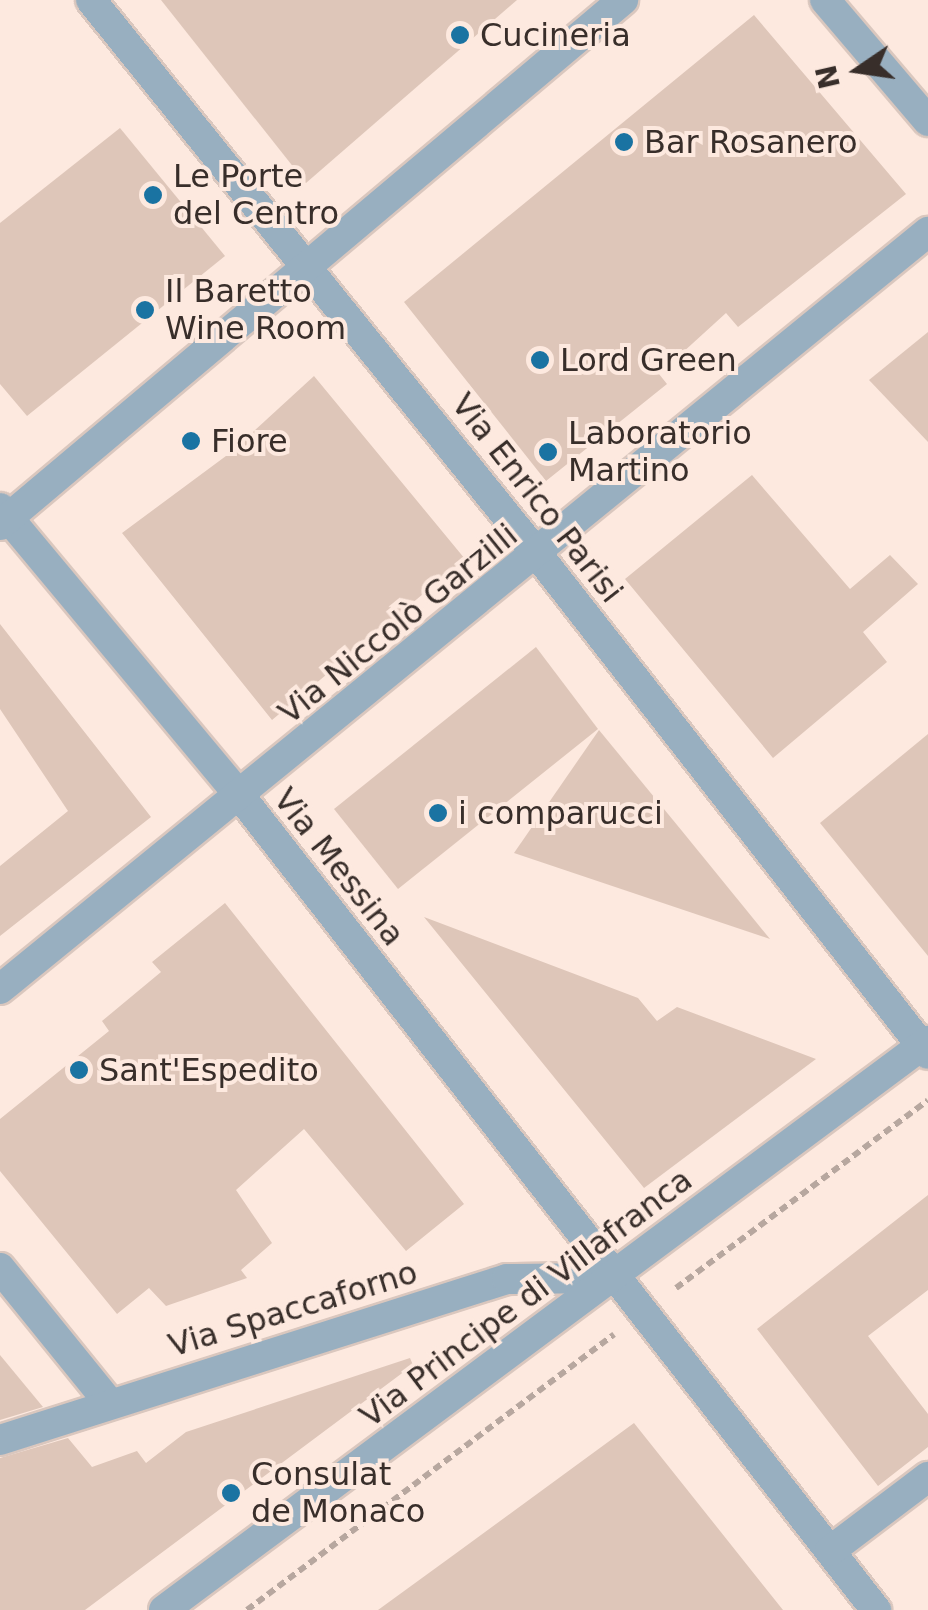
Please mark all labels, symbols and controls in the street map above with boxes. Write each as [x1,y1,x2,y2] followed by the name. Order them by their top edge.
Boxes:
[480,16,631,54] place label: Cucineria
[808,20,908,120] north arrow
[449,24,471,46] marker: Cucineria
[810,62,847,92] text: N
[644,123,858,161] place label: Bar Rosanero
[613,131,635,153] marker: Bar Rosanero
[173,158,339,233] place label: Le Porte del Centro
[142,184,164,206] marker: Le Porte del Centro
[165,273,346,348] place label: Il Baretto Wine Room
[134,299,156,321] marker: Il Baretto Wine Room
[560,341,737,379] place label: Lord Green
[529,349,551,371] marker: Lord Green
[443,386,631,610] street label: Via Enrico Parisi
[568,415,752,490] place label: Laboratorio Martino
[211,422,288,460] place label: Fiore
[180,430,202,452] marker: Fiore
[537,441,559,463] marker: Laboratorio Martino
[271,516,525,732] street label: Via Niccolò Garzilli
[266,781,412,953] street label: Via Messina
[458,794,663,832] place label: i comparucci
[427,802,449,824] marker: i comparucci
[99,1051,319,1089] place label: Sant'Espedito
[68,1059,90,1081] marker: Sant'Espedito
[352,1161,700,1435] street label: Via Principe di Villafranca
[164,1253,422,1365] street label: Via Spaccaforno
[251,1456,425,1531] place label: Consulat de Monaco
[220,1482,242,1504] marker: Consulat de Monaco

